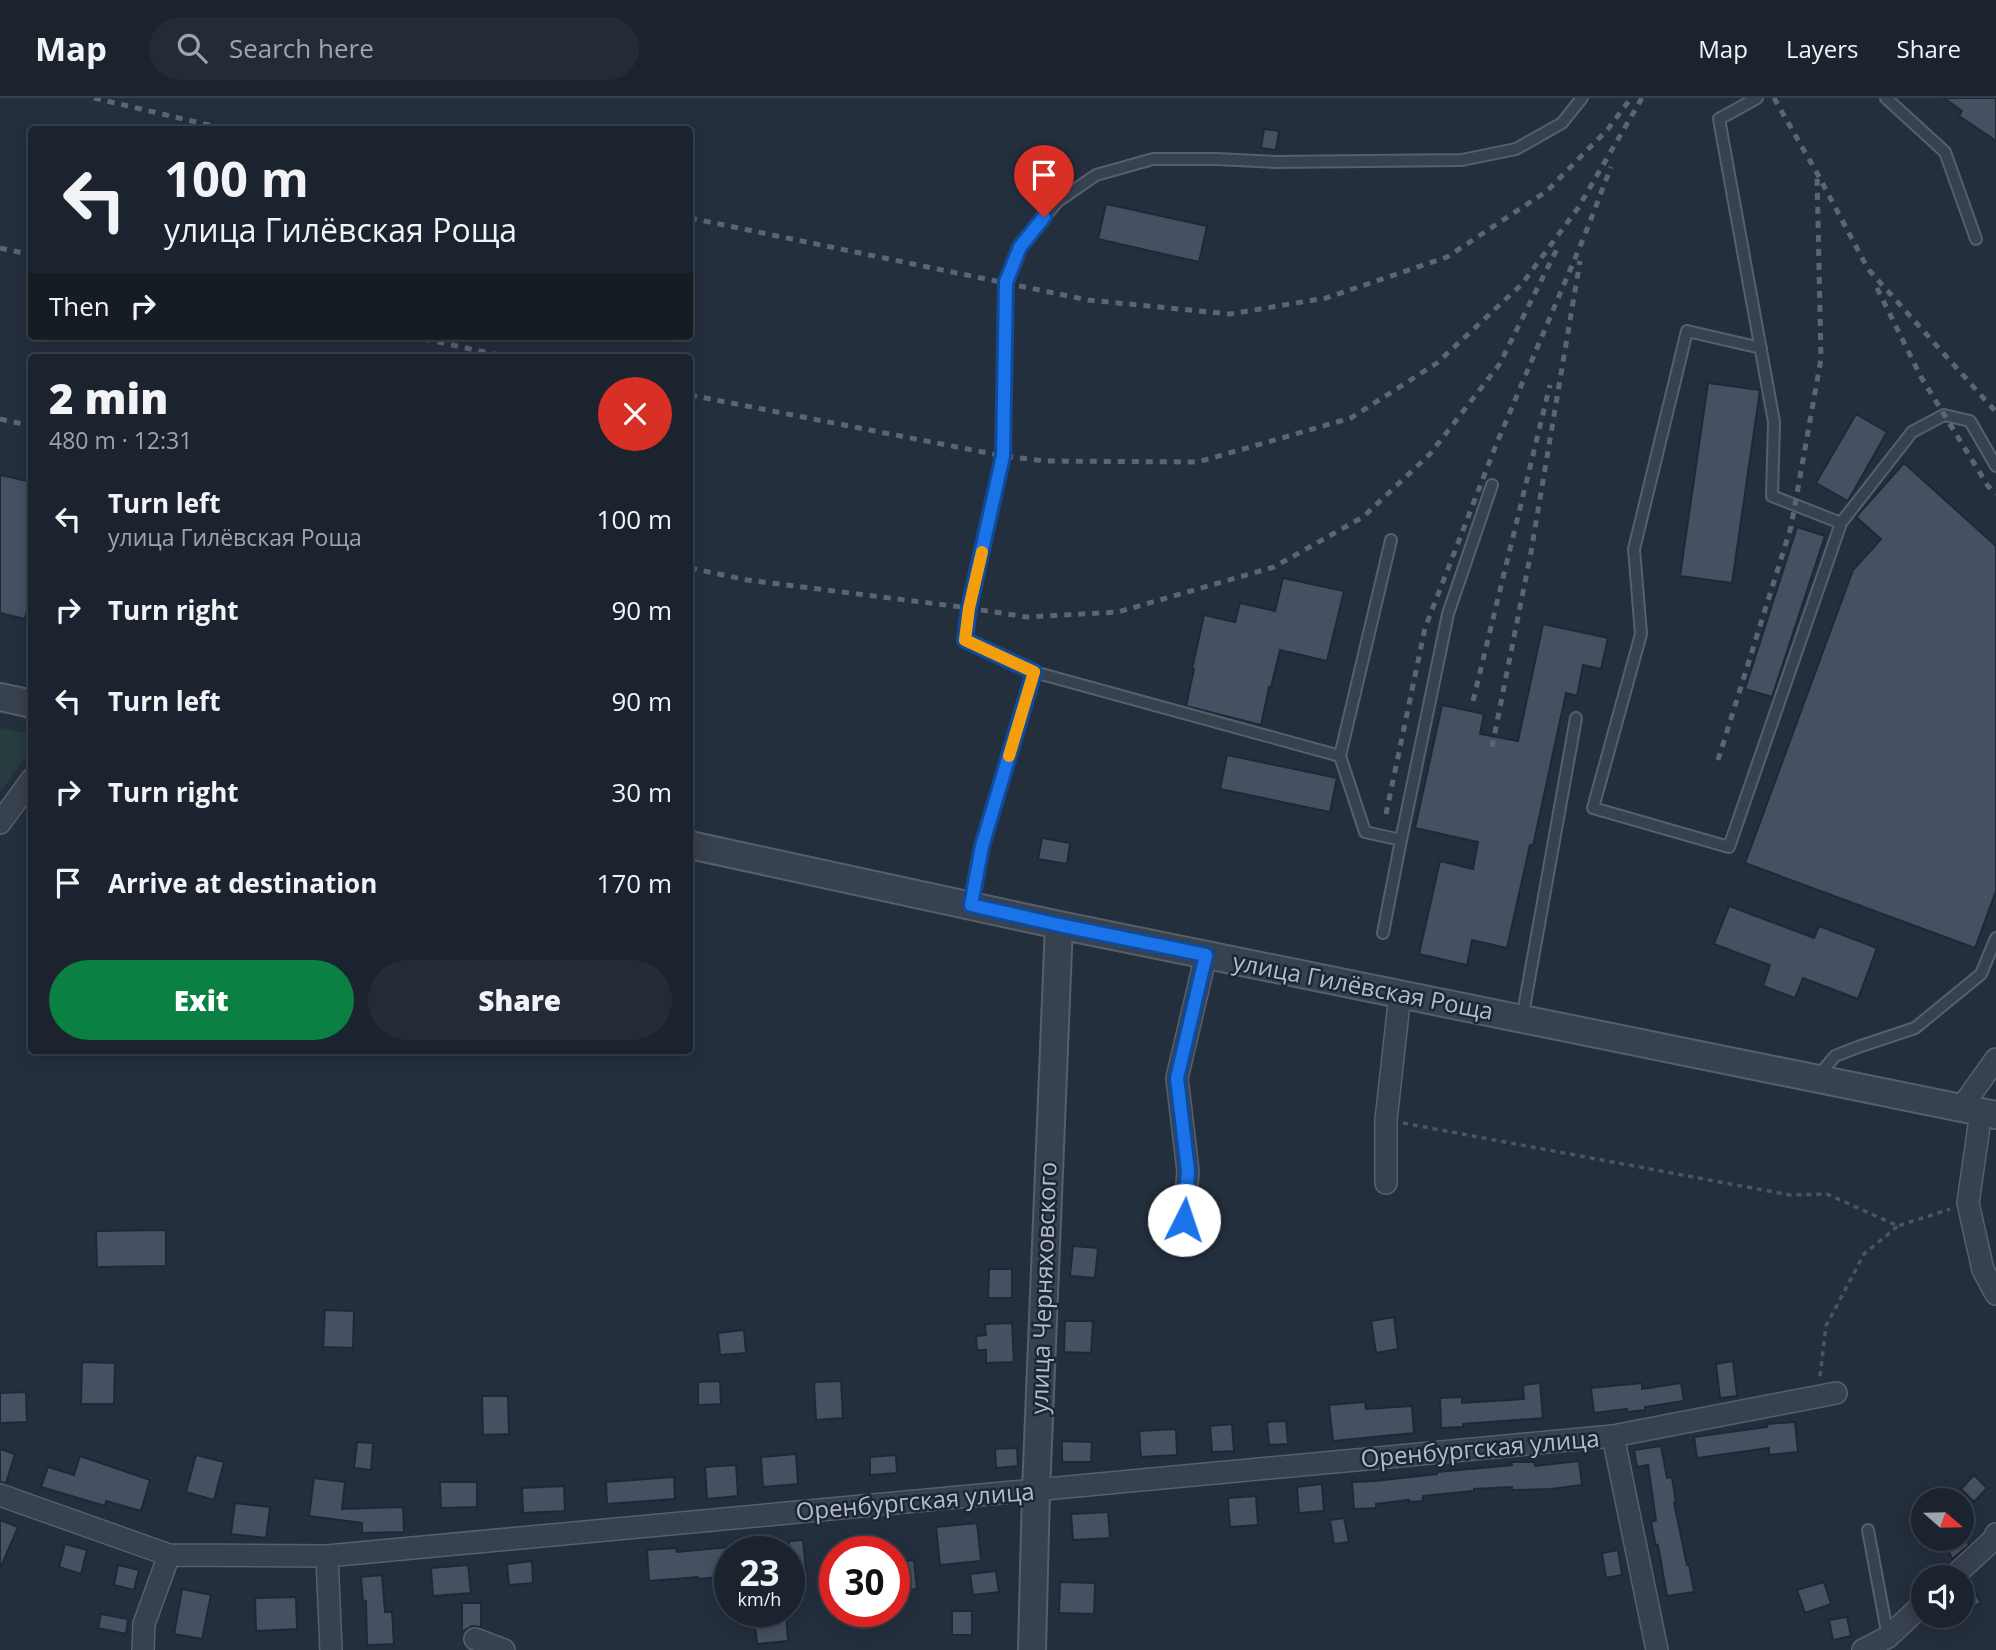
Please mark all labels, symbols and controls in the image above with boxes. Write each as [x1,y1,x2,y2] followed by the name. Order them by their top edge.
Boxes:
[149,17,639,80] search box
[35,26,107,71] text: Map
[173,29,211,67] icon: search
[229,30,374,66] text: Search here
[1698,32,1748,65] text: Map
[1786,32,1859,65] text: Layers
[1897,32,1961,65] text: Share
[164,145,309,211] text: 100 m
[1014,145,1074,217] pin
[49,154,140,245] icon: left
[1025,156,1063,194] icon: arrive
[164,208,517,251] text: улица Гилёвская Роща
[124,287,162,325] icon: right
[49,288,110,324] text: Then
[49,369,168,426] text: 2 min
[598,377,672,451] button: close
[49,424,192,456] text: 480 m · 12:31
[108,485,220,521] text: Turn left
[49,500,87,538] icon: left
[597,501,672,537] text: 100 m
[108,521,362,553] text: улица Гилёвская Роща
[49,591,87,629] icon: right
[108,592,239,628] text: Turn right
[611,592,672,628] text: 90 m
[49,682,87,720] icon: left
[108,683,220,719] text: Turn left
[611,683,672,719] text: 90 m
[49,773,87,811] icon: right
[108,774,239,810] text: Turn right
[611,774,672,810] text: 30 m
[49,864,87,902] icon: arrive
[108,865,377,901] text: Arrive at destination
[597,865,672,901] text: 170 m
[1230,944,1496,1027] street label: улица Гилёвская Роща
[49,960,354,1040] button: Exit
[368,960,672,1040] button: Share
[1022,1161,1063,1415] street label: улица Черняховского
[1147,1183,1221,1257] position arrow
[1359,1421,1601,1474] street label: Оренбургская улица
[794,1474,1036,1527] street label: Оренбургская улица
[1911,1488,1974,1550] north arrow
[1911,1488,1974,1628] map controls
[819,1536,910,1627] speed limit sign: 30
[739,1549,780,1596] text: 23
[1911,1565,1974,1628] button: sound
[738,1587,781,1611] text: km/h

